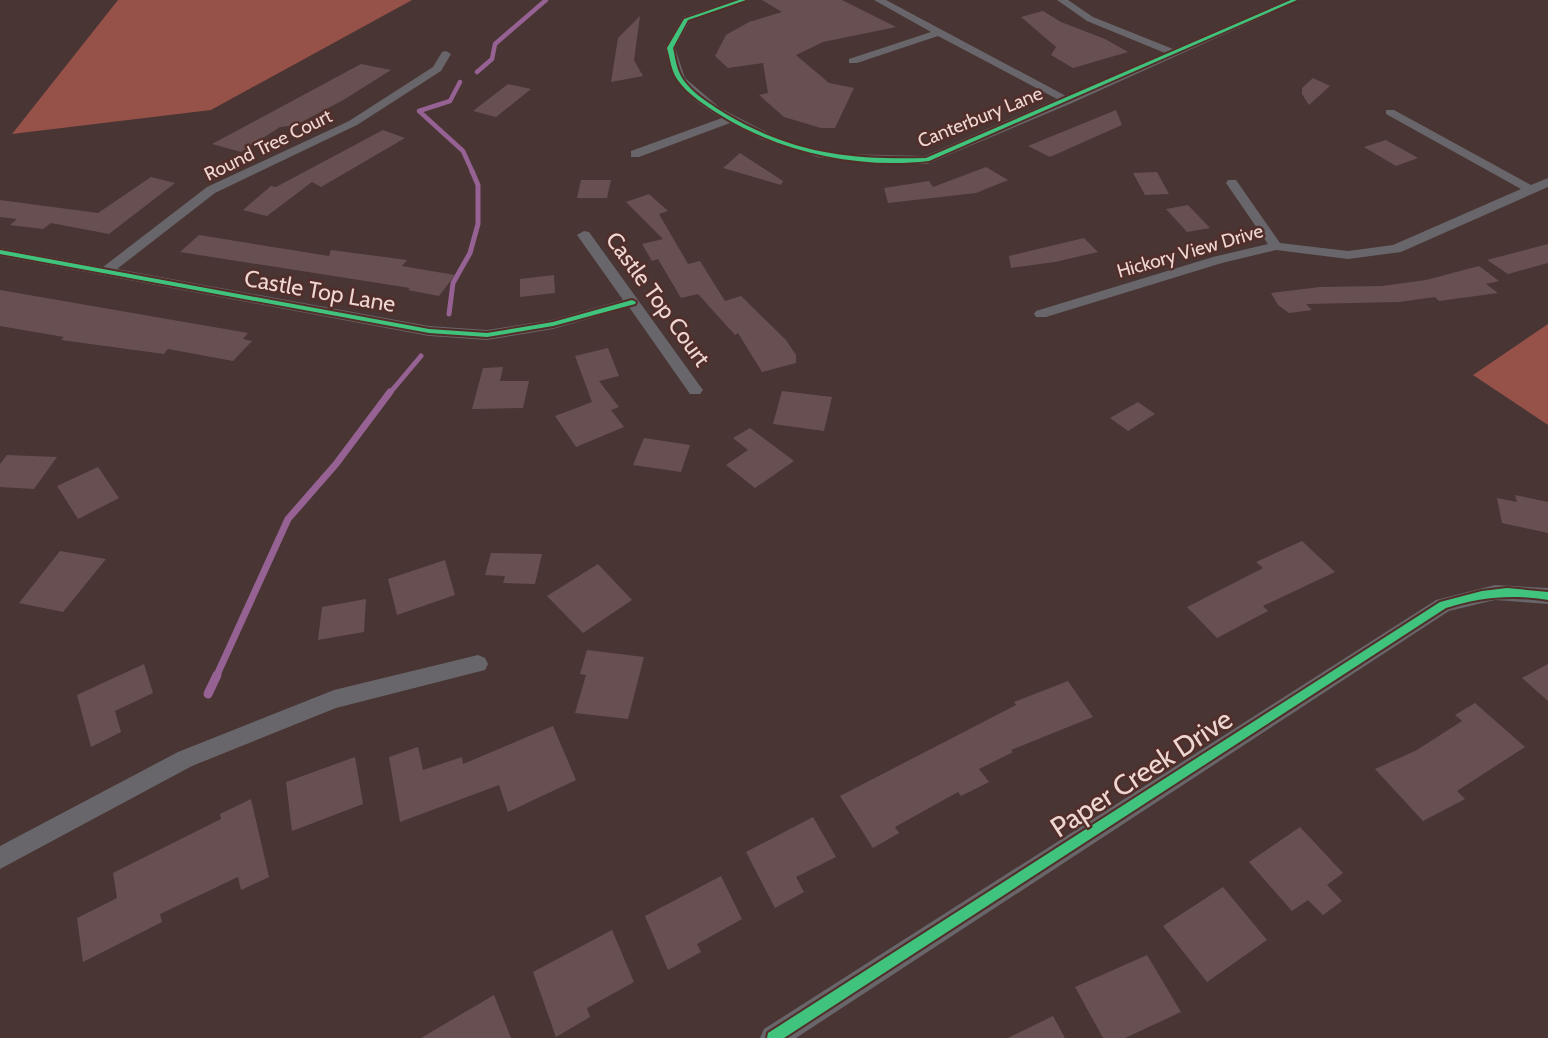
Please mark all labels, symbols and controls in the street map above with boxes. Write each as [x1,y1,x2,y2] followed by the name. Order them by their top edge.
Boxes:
[914,81,1046,153] street label: Canterbury Lane
[200,104,336,186] street label: Round Tree Court
[1114,219,1266,283] street label: Hickory View Drive
[600,226,716,372] street label: Castle Top Court
[242,264,398,318] street label: Castle Top Lane
[1044,702,1238,844] street label: Paper Creek Drive

